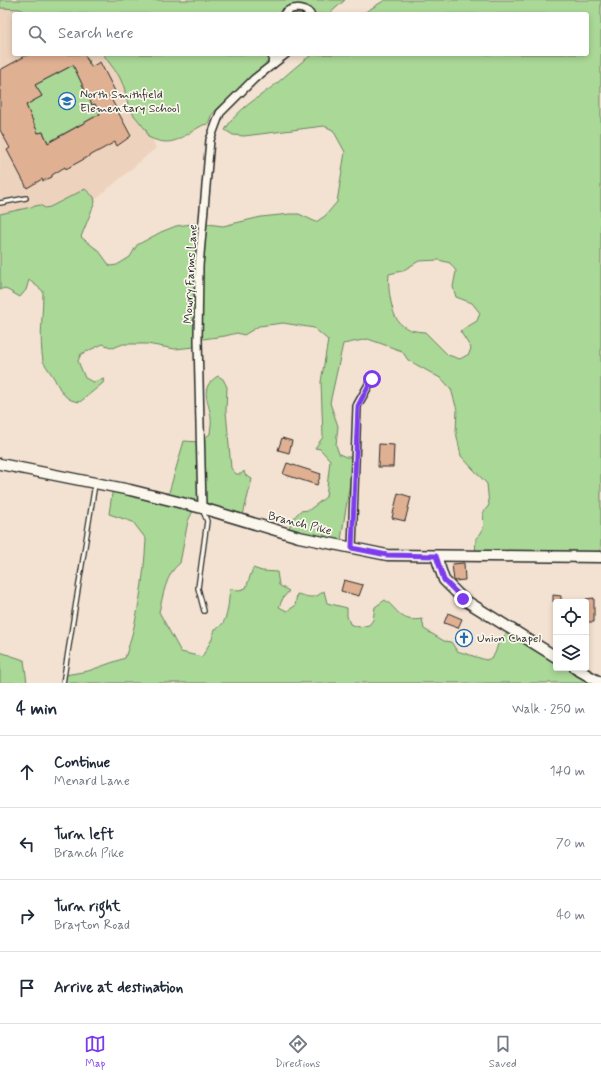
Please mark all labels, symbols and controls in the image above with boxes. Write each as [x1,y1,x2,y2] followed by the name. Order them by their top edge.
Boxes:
[12,12,589,56] search box
[26,23,48,45] icon: search
[58,24,134,44] text: Search here
[80,87,180,117] place label: North Smithfield Elementary School
[57,91,77,111] school or university icon: North Smithfield Elementary School
[180,224,202,324] street label: Mowry Farms Lane
[363,370,381,388] route start
[266,508,333,540] street label: Branch Pike
[454,590,472,608] route end
[553,599,589,671] map controls
[553,599,589,635] button: locate
[454,628,474,648] church icon: Union Chapel
[477,631,541,647] place label: Union Chapel
[553,635,589,671] button: layers
[16,698,57,720] text: 4 min
[512,701,585,718] text: Walk · 250 m
[54,753,110,773] text: Continue
[16,761,38,783] icon: ahead
[550,763,585,780] text: 140 m
[54,773,130,790] text: Menard Lane
[54,825,114,845] text: Turn left
[16,833,38,855] icon: left
[556,835,585,852] text: 70 m
[54,845,124,862] text: Branch Pike
[54,897,121,917] text: Turn right
[16,905,38,927] icon: right
[556,907,585,924] text: 40 m
[54,917,130,934] text: Brayton Road
[16,977,38,999] icon: arrive
[54,978,183,998] text: Arrive at destination
[84,1033,106,1071] tab: Map
[275,1033,320,1071] tab: Directions
[489,1033,517,1071] tab: Saved

